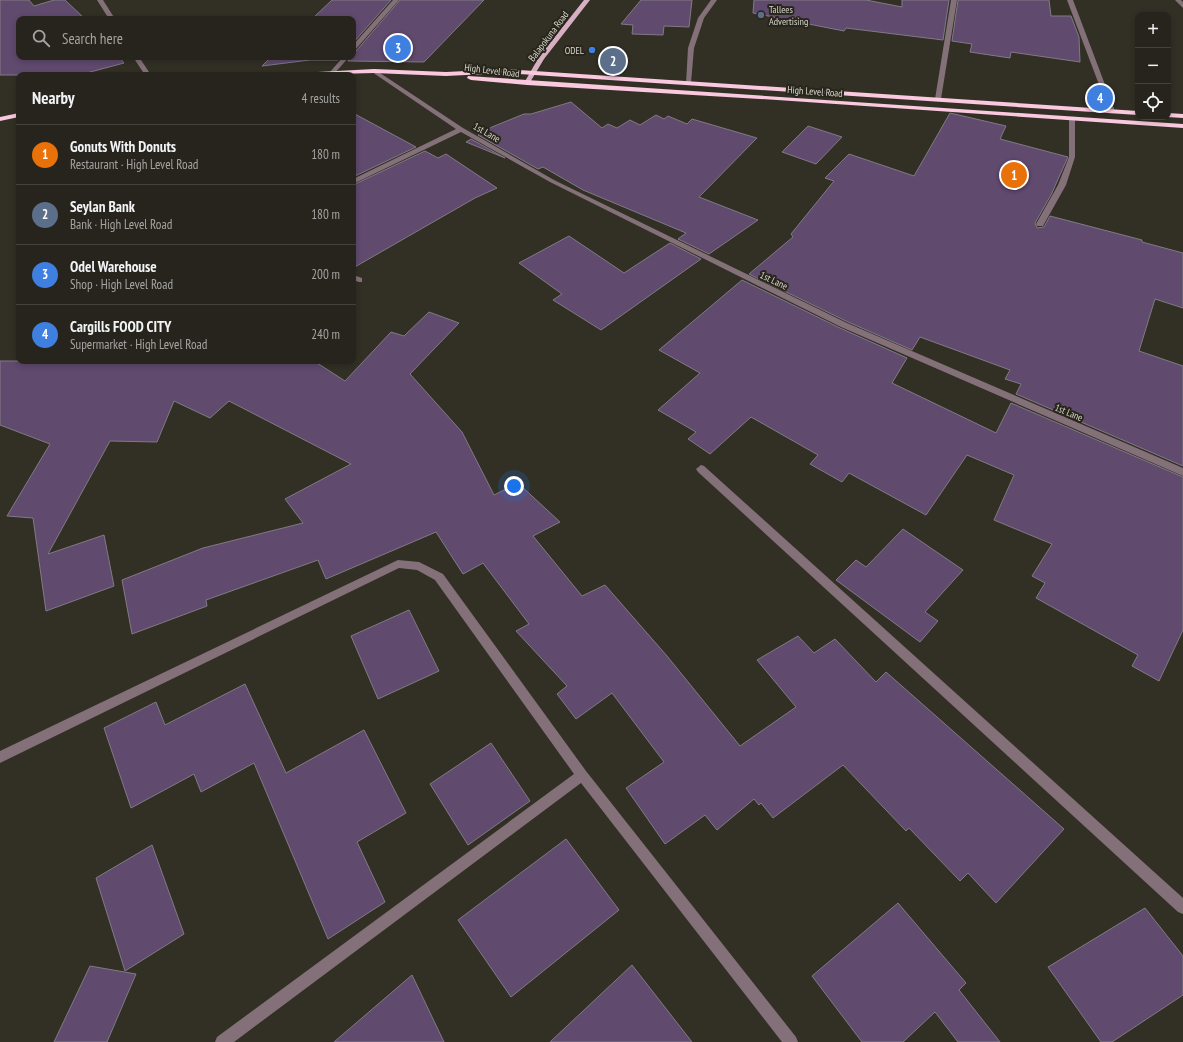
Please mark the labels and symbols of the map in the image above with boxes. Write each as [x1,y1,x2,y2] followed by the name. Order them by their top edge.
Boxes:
[769,3,808,28] place label: Tallees Advertising
[525,9,571,64] street label: Balapokuna Road
[756,10,766,20] marker: Tallees Advertising
[385,33,411,63] pin: 3
[565,44,585,57] place label: ODEL
[587,45,597,55] marker: ODEL
[600,46,626,76] pin: 2
[464,61,520,80] street label: High Level Road
[787,83,843,100] street label: High Level Road
[1087,83,1113,113] pin: 4
[471,119,503,145] street label: 1st Lane
[1001,160,1027,190] pin: 1
[758,268,790,293] street label: 1st Lane
[1053,401,1085,424] street label: 1st Lane
[504,476,524,496] your location

